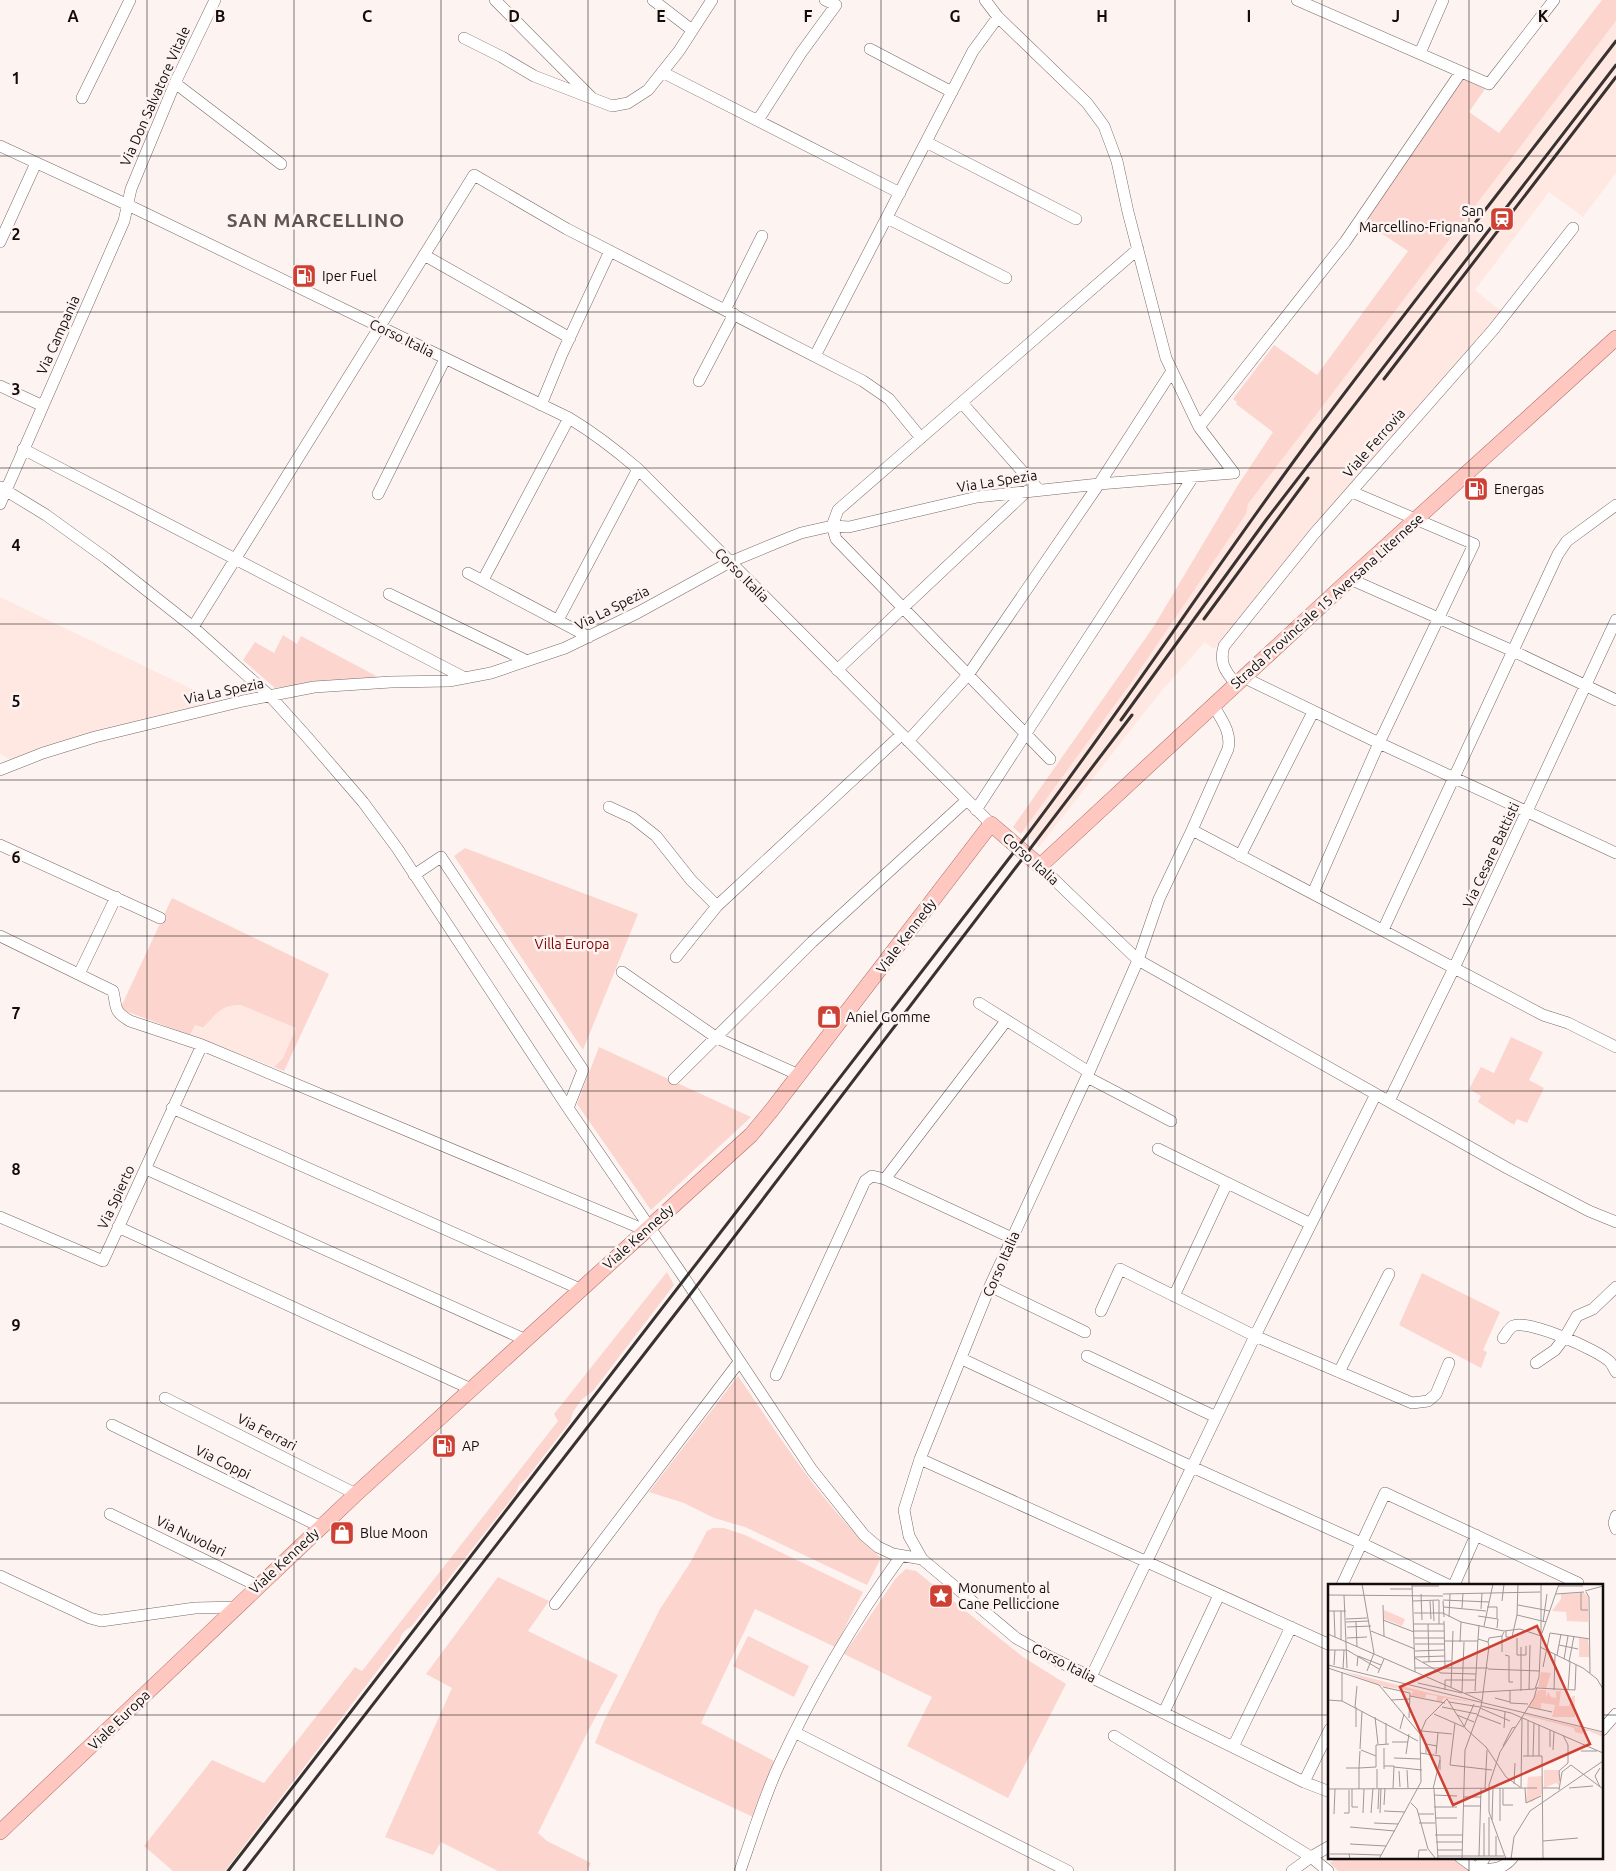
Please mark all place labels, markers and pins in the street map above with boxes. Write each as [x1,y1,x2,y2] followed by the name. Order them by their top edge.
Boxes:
[1359,203,1484,235] place label: San Marcellino-Frignano
[1489,206,1515,232] station icon: San Marcellino-Frignano
[291,263,317,289] fuel station icon: Iper Fuel
[322,268,377,284] place label: Iper Fuel
[1463,476,1489,502] fuel station icon: Energas
[1494,481,1544,497] place label: Energas
[816,1004,842,1030] shop icon: Aniel Gomme
[846,1009,930,1025] place label: Aniel Gomme
[431,1433,457,1459] fuel station icon: AP
[462,1438,479,1454] place label: AP
[329,1520,355,1546] shop icon: Blue Moon
[360,1525,428,1541] place label: Blue Moon
[958,1580,1060,1612] place label: Monumento al Cane Pelliccione
[928,1583,954,1609] place icon: Monumento al Cane Pelliccione

